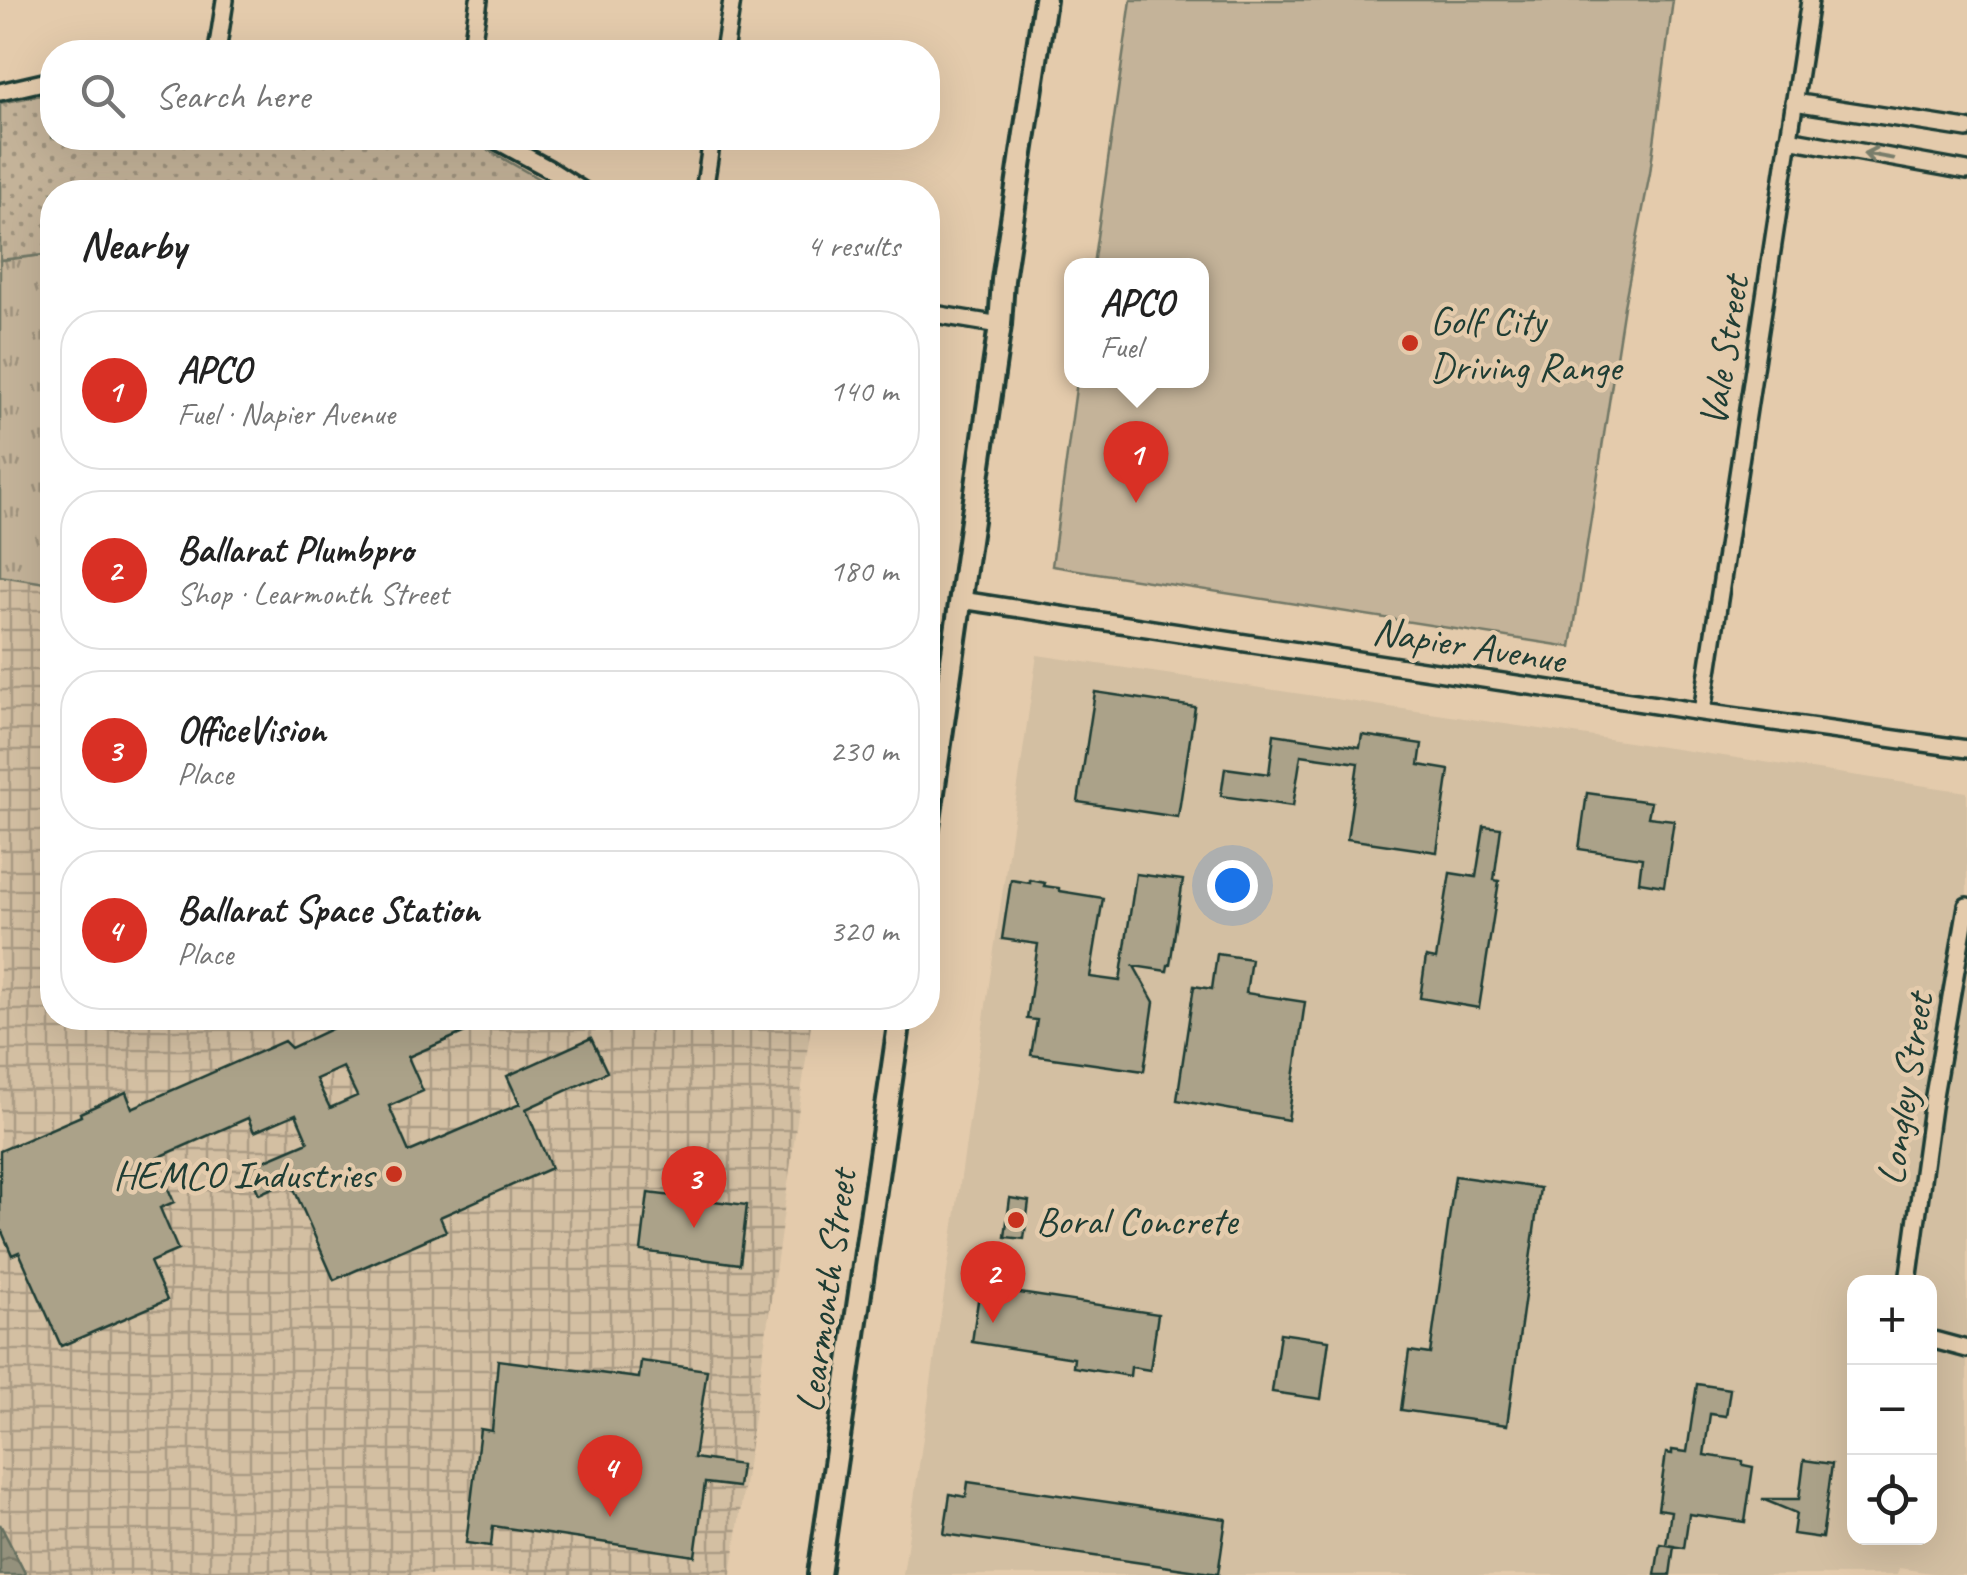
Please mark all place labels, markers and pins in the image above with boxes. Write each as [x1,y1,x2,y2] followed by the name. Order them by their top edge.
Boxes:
[1430,296,1624,392] place label: Golf City Driving Range
[1399,332,1421,354] marker: Golf City Driving Range
[1104,420,1168,503] pin: 1
[662,1146,726,1228] pin: 3
[113,1150,377,1200] place label: HEMCO Industries
[383,1163,405,1185] marker: HEMCO Industries
[1036,1196,1240,1246] place label: Boral Concrete
[1005,1209,1027,1231] marker: Boral Concrete
[960,1240,1026,1323] pin: 2
[578,1434,642,1517] pin: 4

